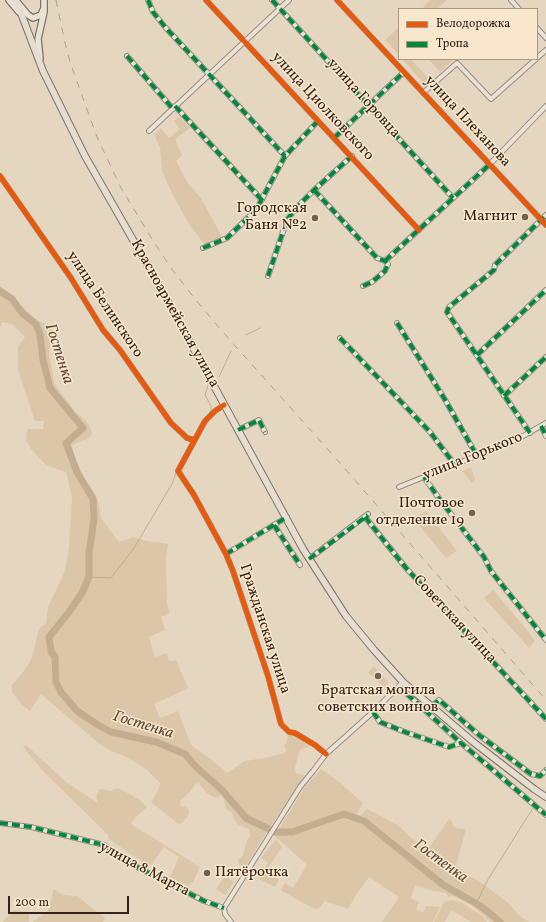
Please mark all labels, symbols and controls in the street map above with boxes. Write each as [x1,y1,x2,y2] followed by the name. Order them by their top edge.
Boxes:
[398,8,538,60] legend
[436,16,510,32] text: Велодорожка
[436,36,469,52] text: Тропа
[267,49,377,165] street label: улица Циолковского
[323,55,403,143] street label: улица Горовца
[420,72,514,172] street label: улица Плеханова
[237,200,307,235] place label: Городская Баня №2
[463,208,517,226] place label: Магнит
[520,212,530,222] marker: Магнит
[310,213,320,223] marker: Городская Баня №2
[126,237,222,391] street label: Красноармейская улица
[62,248,146,362] street label: улица Белинского
[39,321,77,387] water label: Гостенка
[420,429,526,485] street label: улица Горького
[376,495,464,530] place label: Почтовое отделение 19
[467,508,477,518] marker: Почтовое отделение 19
[235,562,293,696] street label: Гражданская улица
[408,572,500,668] street label: Советская улица
[373,671,383,681] marker: Братская могила советских воинов
[318,682,438,717] place label: Братская могила советских воинов
[110,708,176,744] water label: Гостенка
[409,836,471,888] water label: Гостенка
[96,839,192,901] street label: улица 8 Марта
[215,864,289,882] place label: Пятёрочка
[202,868,212,878] marker: Пятёрочка
[10,888,131,914] scale bar
[15,895,49,911] text: 200 m

